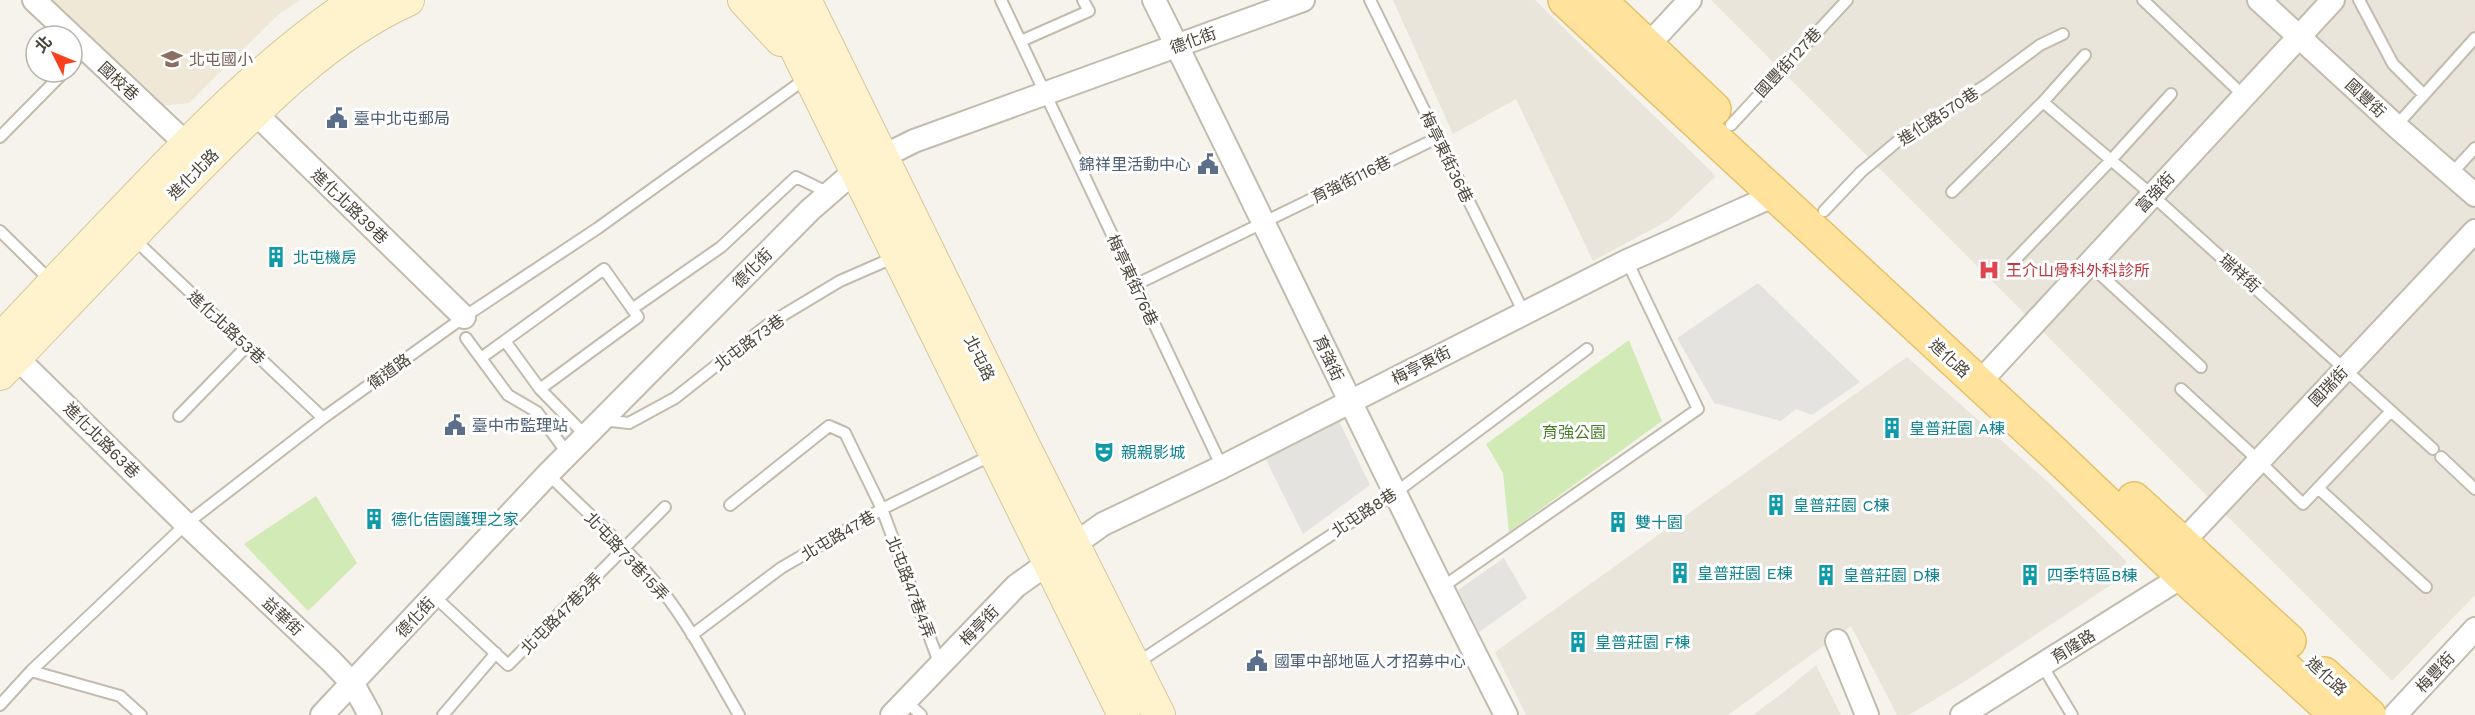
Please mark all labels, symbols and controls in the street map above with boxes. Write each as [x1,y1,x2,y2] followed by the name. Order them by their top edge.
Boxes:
[1167,23,1219,58] street label: 德化街
[24,24,84,84] north arrow
[1751,24,1825,101] street label: 國豐街127巷
[31,32,56,56] text: 北
[160,47,184,71] school or university icon: 北屯國小
[189,50,253,69] place label: 北屯國小
[95,58,143,105] street label: 國校巷
[2342,75,2390,122] street label: 國豐街
[1895,83,1982,149] street label: 進化路570巷
[325,106,349,130] public building icon: 臺中北屯郵局
[354,109,450,128] place label: 臺中北屯郵局
[1416,109,1477,206] street label: 梅亭東街36巷
[164,145,223,204] street label: 進化北路
[1196,152,1220,176] public building icon: 錦祥里活動中心
[1308,152,1394,207] street label: 育強街116巷
[1079,155,1191,174] place label: 錦祥里活動中心
[307,165,392,248] street label: 進化北路39巷
[2132,168,2179,216] street label: 富強街
[1103,232,1162,329] street label: 梅亭東街76巷
[264,245,288,269] building icon: 北屯機房
[729,245,776,292] street label: 德化街
[293,248,357,267] place label: 北屯機房
[2215,250,2264,296] street label: 瑞祥街
[1977,258,2001,282] hospital icon: 王介山骨科外科診所
[2006,261,2150,280] place label: 王介山骨科外科診所
[184,287,269,368] street label: 進化北路53巷
[710,311,788,374] street label: 北屯路73巷
[960,332,999,384] street label: 北屯路
[1310,332,1347,384] street label: 育強街
[1926,335,1974,382] street label: 進化路
[1388,342,1454,388] street label: 梅亭東街
[364,350,414,393] street label: 衛道路
[2305,362,2352,410] street label: 國瑞街
[60,399,143,482] street label: 進化北路63巷
[443,413,467,437] public building icon: 臺中市監理站
[472,416,568,435] place label: 臺中市監理站
[1880,416,1904,440] building icon: 皇普莊園 A棟
[1909,419,2005,438] place label: 皇普莊園 A棟
[1542,423,1606,442] park label: 育強公園
[1092,440,1116,464] theatre icon: 親親影城
[1121,443,1185,462] place label: 親親影城
[1328,484,1400,541] street label: 北屯路8巷
[1764,493,1788,517] building icon: 皇普莊園 C棟
[1793,496,1889,515] place label: 皇普莊園 C棟
[362,507,386,531] building icon: 德化佶園護理之家
[798,507,878,564] street label: 北屯路47巷
[581,508,672,604] street label: 北屯路73巷15弄
[391,510,519,529] place label: 德化佶園護理之家
[1606,510,1630,534] building icon: 雙十園
[1635,513,1683,532] place label: 雙十園
[882,533,939,641] street label: 北屯路47巷4弄
[1668,561,1692,585] building icon: 皇普莊園 E棟
[1814,563,1838,587] building icon: 皇普莊園 D棟
[2018,563,2042,587] building icon: 四季特區B棟
[1697,564,1793,583] place label: 皇普莊園 E棟
[1843,566,1940,585] place label: 皇普莊園 D棟
[2047,566,2137,585] place label: 四季特區B棟
[517,569,606,658] street label: 北屯路47巷2弄
[259,593,307,640] street label: 益華街
[392,593,439,641] street label: 德化街
[956,601,1003,649] street label: 梅亭街
[2048,626,2099,667] street label: 育隆路
[1566,630,1590,654] building icon: 皇普莊園 F棟
[1595,633,1690,652] place label: 皇普莊園 F棟
[2412,648,2459,696] street label: 梅豐街
[1245,649,1269,673] public building icon: 國軍中部地區人才招募中心
[1274,652,1466,671] place label: 國軍中部地區人才招募中心
[2303,653,2351,700] street label: 進化路

